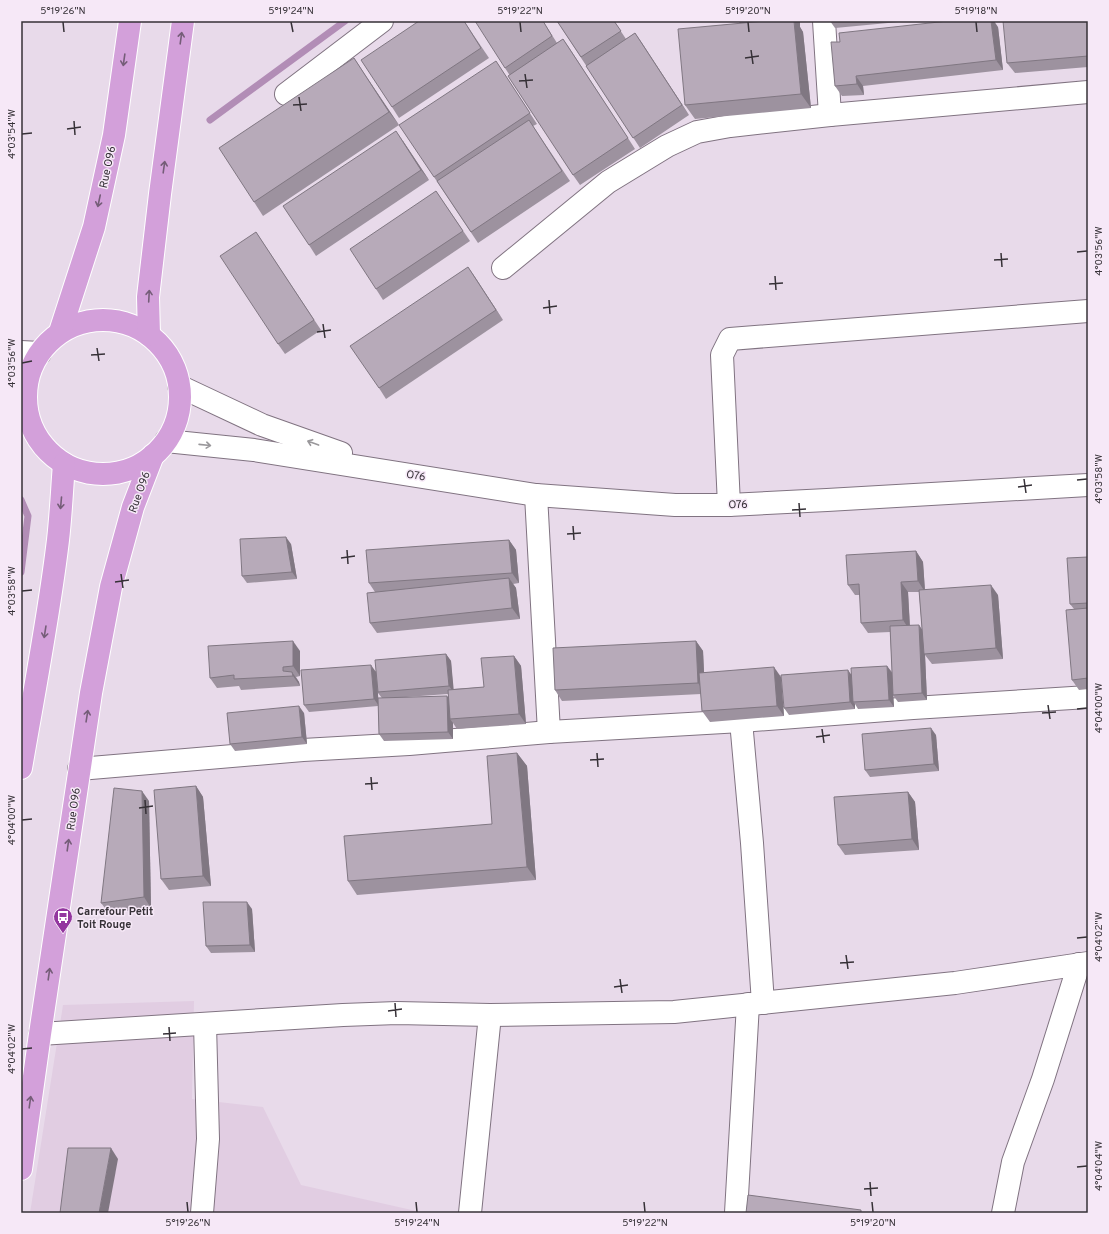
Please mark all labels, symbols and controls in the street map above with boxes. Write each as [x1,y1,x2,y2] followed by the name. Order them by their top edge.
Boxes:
[40,5,86,18] text: 5°19'26"N
[268,5,314,18] text: 5°19'24"N
[497,5,543,18] text: 5°19'22"N
[725,5,771,18] text: 5°19'20"N
[954,5,998,18] text: 5°19'18"N
[177,32,185,45] one-way arrow
[120,53,128,66] one-way arrow
[6,109,19,159] text: 4°03'54"W
[97,145,119,190] street label: Rue O96
[160,161,168,174] one-way arrow
[95,194,103,207] one-way arrow
[1093,226,1106,276] text: 4°03'56"W
[145,290,152,303] one-way arrow
[6,338,19,388] text: 4°03'56"W
[307,439,319,447] one-way arrow
[198,441,211,448] one-way arrow
[1093,454,1106,504] text: 4°03'58"W
[405,468,426,484] street label: O76
[126,470,154,515] street label: Rue O96
[57,496,64,509] one-way arrow
[728,498,748,512] street label: O76
[6,566,19,616] text: 4°03'58"W
[41,625,49,638] one-way arrow
[1093,683,1106,733] text: 4°04'00"W
[83,710,91,723] one-way arrow
[64,787,84,831] street label: Rue O96
[6,795,19,845] text: 4°04'00"W
[64,839,72,852] one-way arrow
[77,905,153,932] place label: Carrefour Petit Toit Rouge
[52,906,74,934] bus stop icon: Carrefour Petit Toit Rouge
[1093,912,1106,962] text: 4°04'02"W
[45,967,53,980] one-way arrow
[6,1024,19,1074] text: 4°04'02"W
[26,1096,34,1109] one-way arrow
[1093,1141,1106,1191] text: 4°04'04"W
[165,1217,211,1230] text: 5°19'26"N
[394,1217,440,1230] text: 5°19'24"N
[622,1217,668,1230] text: 5°19'22"N
[850,1217,896,1230] text: 5°19'20"N

